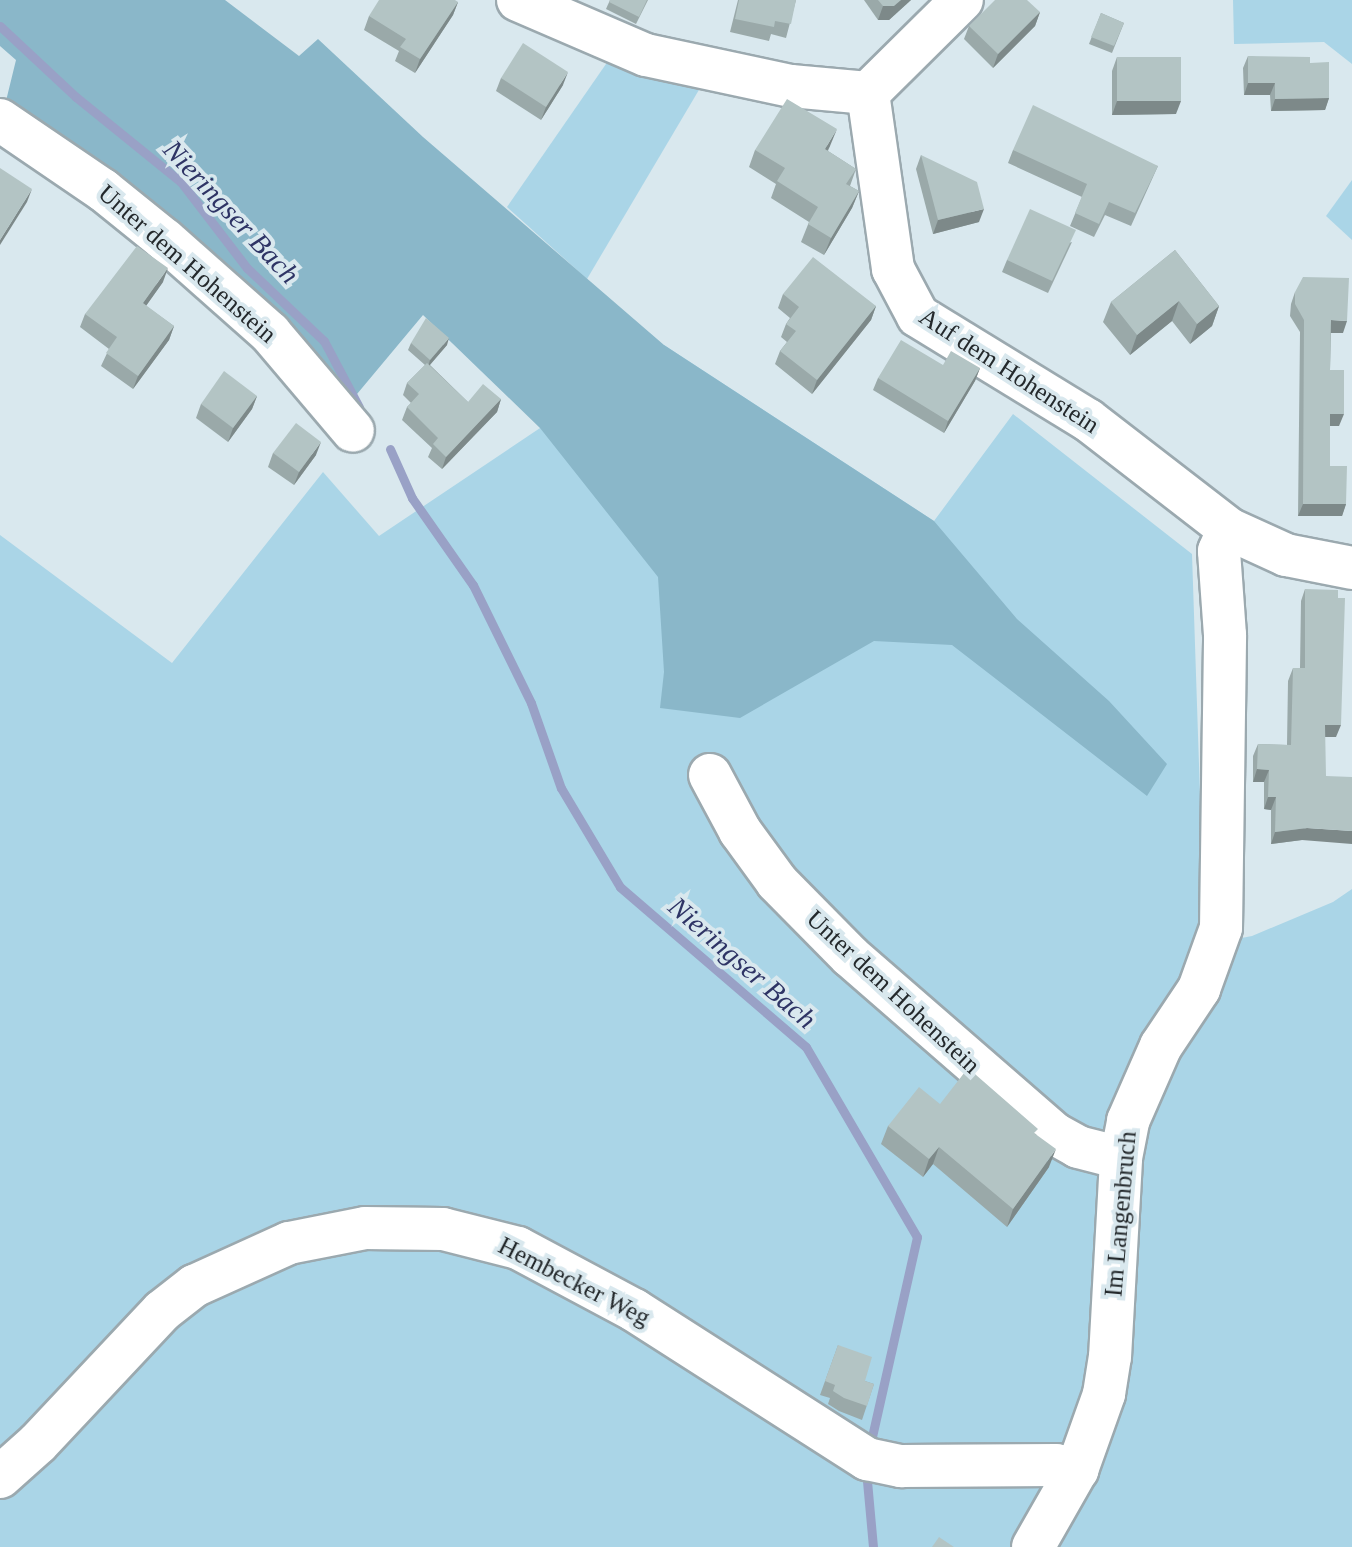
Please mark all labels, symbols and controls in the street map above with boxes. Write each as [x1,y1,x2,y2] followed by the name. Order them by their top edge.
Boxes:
[156,133,306,291] water label: Nieringser Bach
[92,178,282,350] street label: Unter dem Hohenstein
[913,302,1105,440] street label: Auf dem Hohenstein
[661,890,823,1036] water label: Nieringser Bach
[800,904,986,1080] street label: Unter dem Hohenstein
[1099,1130,1143,1298] street label: Im Langenbruch
[493,1231,655,1333] street label: Hembecker Weg

